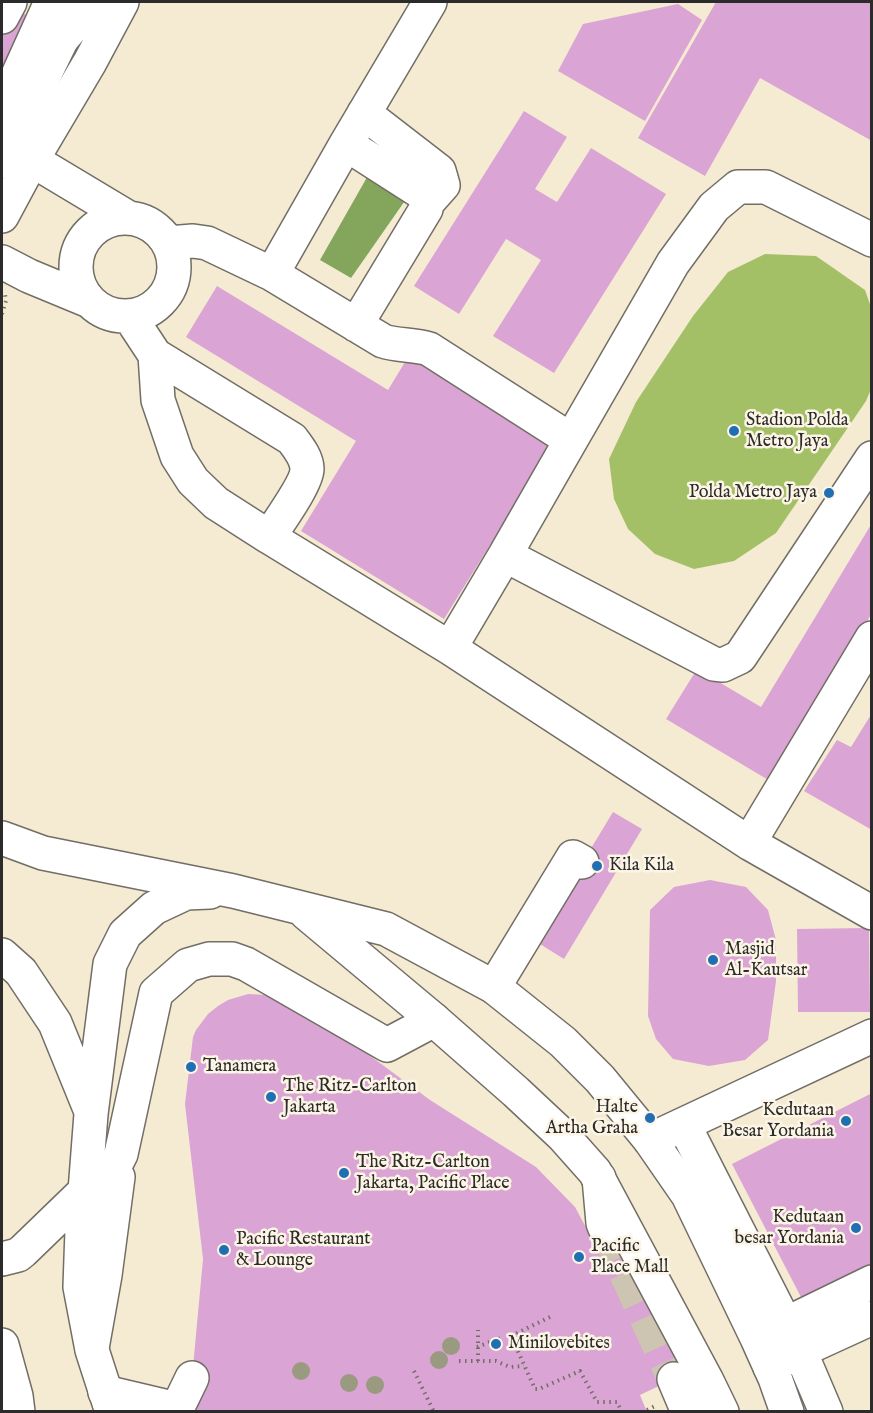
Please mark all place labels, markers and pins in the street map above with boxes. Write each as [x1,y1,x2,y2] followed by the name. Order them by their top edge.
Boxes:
[746,410,849,452] place label: Stadion Polda Metro Jaya
[727,424,741,438] marker: Stadion Polda Metro Jaya
[689,482,817,504] place label: Polda Metro Jaya
[822,486,836,500] marker: Polda Metro Jaya
[609,855,674,877] place label: Kila Kila
[590,859,604,873] marker: Kila Kila
[725,939,807,982] place label: Masjid Al-Kautsar
[706,953,720,967] marker: Masjid Al-Kautsar
[203,1056,276,1078] place label: Tanamera
[184,1060,198,1074] marker: Tanamera
[283,1076,417,1118] place label: The Ritz-Carlton Jakarta
[264,1090,278,1104] marker: The Ritz-Carlton Jakarta
[546,1097,638,1140] place label: Halte Artha Graha
[722,1100,834,1142] place label: Kedutaan Besar Yordania
[643,1111,657,1125] marker: Halte Artha Graha
[839,1114,853,1128] marker: Kedutaan Besar Yordania
[356,1152,509,1194] place label: The Ritz-Carlton Jakarta, Pacific Place
[337,1166,351,1180] marker: The Ritz-Carlton Jakarta, Pacific Place
[735,1207,844,1250] place label: Kedutaan besar Yordania
[849,1221,863,1235] marker: Kedutaan besar Yordania
[236,1229,370,1272] place label: Pacific Restaurant & Lounge
[591,1236,669,1278] place label: Pacific Place Mall
[217,1243,231,1257] marker: Pacific Restaurant & Lounge
[572,1250,586,1264] marker: Pacific Place Mall
[508,1333,610,1355] place label: Minilovebites
[489,1337,503,1351] marker: Minilovebites

